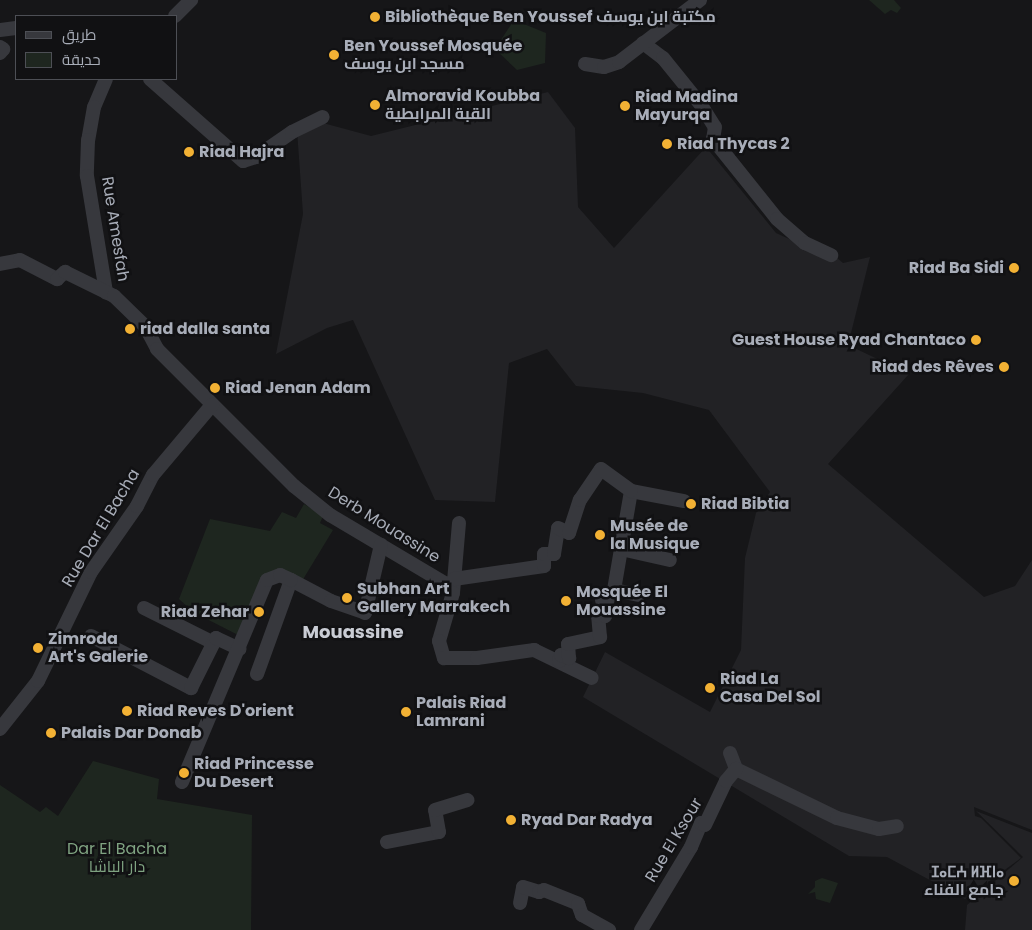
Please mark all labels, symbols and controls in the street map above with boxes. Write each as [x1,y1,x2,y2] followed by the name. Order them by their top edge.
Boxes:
[385,7,716,27] place label: Bibliothèque Ben Youssef مكتبة ابن يوسف
[369,11,381,23] marker: Bibliothèque Ben Youssef مكتبة ابن يوسف
[15,15,178,80] legend
[62,24,96,45] text: طريق
[344,36,522,74] place label: Ben Youssef Mosquée مسجد ابن يوسف
[62,49,101,70] text: حديقة
[328,49,340,61] marker: Ben Youssef Mosquée مسجد ابن يوسف
[385,86,540,124] place label: Almoravid Koubba القبة المرابطية
[635,87,738,125] place label: Riad Madina Mayurqa
[369,99,381,111] marker: Almoravid Koubba القبة المرابطية
[619,100,631,112] marker: Riad Madina Mayurqa
[677,134,790,154] place label: Riad Thycas 2
[661,138,673,150] marker: Riad Thycas 2
[199,142,284,162] place label: Riad Hajra
[183,146,195,158] marker: Riad Hajra
[97,175,133,283] street label: Rue Amesfah
[909,258,1004,278] place label: Riad Ba Sidi
[1008,262,1020,274] marker: Riad Ba Sidi
[140,319,270,339] place label: riad dalla santa
[124,323,136,335] marker: riad dalla santa
[732,330,966,350] place label: Guest House Ryad Chantaco
[970,334,982,346] marker: Guest House Ryad Chantaco
[872,357,994,377] place label: Riad des Rêves
[998,361,1010,373] marker: Riad des Rêves
[225,378,371,398] place label: Riad Jenan Adam
[209,382,221,394] marker: Riad Jenan Adam
[58,465,144,591] street label: Rue Dar El Bacha
[325,483,443,567] street label: Derb Mouassine
[701,494,789,514] place label: Riad Bibtia
[685,498,697,510] marker: Riad Bibtia
[610,516,700,554] place label: Musée de la Musique
[594,529,606,541] marker: Musée de la Musique
[357,579,510,617] place label: Subhan Art Gallery Marrakech
[576,582,668,620] place label: Mosquée El Mouassine
[341,592,353,604] marker: Subhan Art Gallery Marrakech
[560,595,572,607] marker: Mosquée El Mouassine
[161,602,249,622] place label: Riad Zehar
[253,606,265,618] marker: Riad Zehar
[303,621,403,643] district label: Mouassine
[48,629,148,667] place label: Zimroda Art's Galerie
[32,642,44,654] marker: Zimroda Art's Galerie
[720,669,821,707] place label: Riad La Casa Del Sol
[704,682,716,694] marker: Riad La Casa Del Sol
[416,693,506,731] place label: Palais Riad Lamrani
[137,701,294,721] place label: Riad Reves D'orient
[121,705,133,717] marker: Riad Reves D'orient
[400,706,412,718] marker: Palais Riad Lamrani
[61,723,202,743] place label: Palais Dar Donab
[45,727,57,739] marker: Palais Dar Donab
[194,754,314,792] place label: Riad Princesse Du Desert
[178,767,190,779] marker: Riad Princesse Du Desert
[641,794,707,886] street label: Rue El Ksour
[521,810,653,830] place label: Ryad Dar Radya
[505,814,517,826] marker: Ryad Dar Radya
[67,839,167,877] park label: Dar El Bacha دار الباشا
[924,862,1004,900] place label: ⵊⴰⵎⵄ ⵍⴼⵏⴰ جامع الفناء
[1008,875,1020,887] marker: ⵊⴰⵎⵄ ⵍⴼⵏⴰ جامع الفناء

